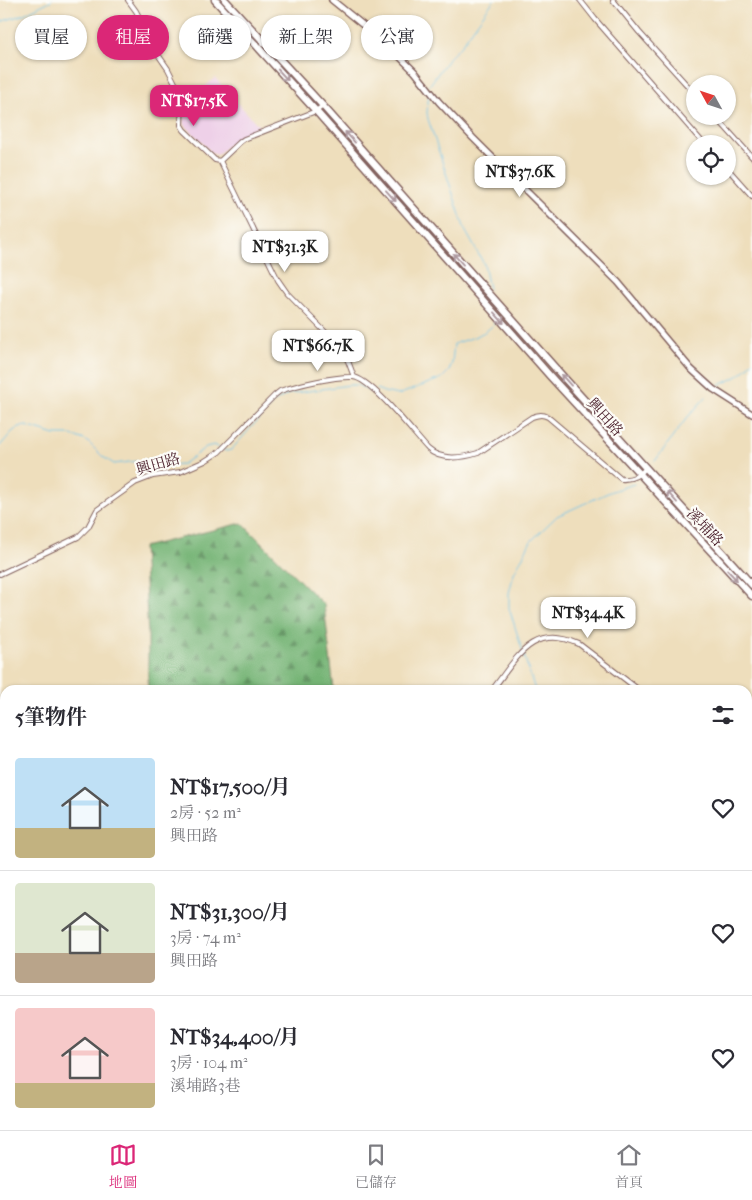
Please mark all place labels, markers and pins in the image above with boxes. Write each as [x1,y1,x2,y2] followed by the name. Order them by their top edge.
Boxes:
[142,84,246,127] pin: NT$17.5K
[468,156,572,198] pin: NT$37.6K
[233,230,337,273] pin: NT$31.3K
[266,330,370,372] pin: NT$66.7K
[536,596,640,639] pin: NT$34.4K

